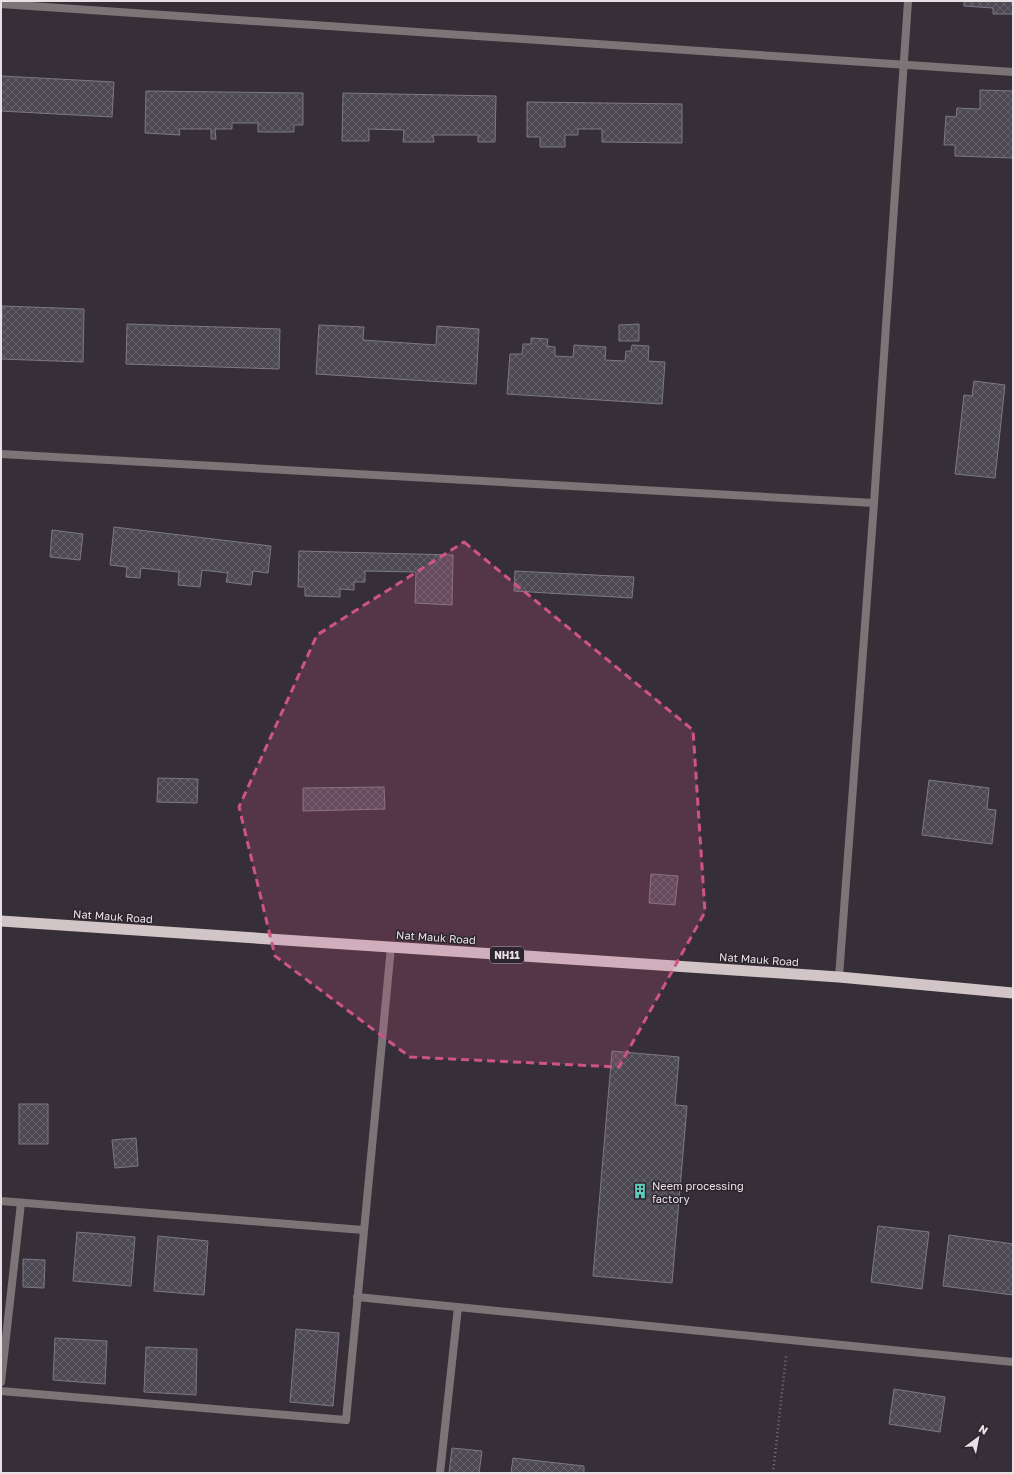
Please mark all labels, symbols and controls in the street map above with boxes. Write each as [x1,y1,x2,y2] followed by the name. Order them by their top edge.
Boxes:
[73,907,153,925] street label: Nat Mauk Road
[396,928,476,946] street label: Nat Mauk Road
[490,947,524,963] road number: NH11
[719,950,799,968] street label: Nat Mauk Road
[652,1179,744,1205] place label: Neem processing factory
[631,1182,649,1200] building icon: Neem processing factory
[958,1418,998,1458] north arrow
[977,1421,991,1437] text: N

